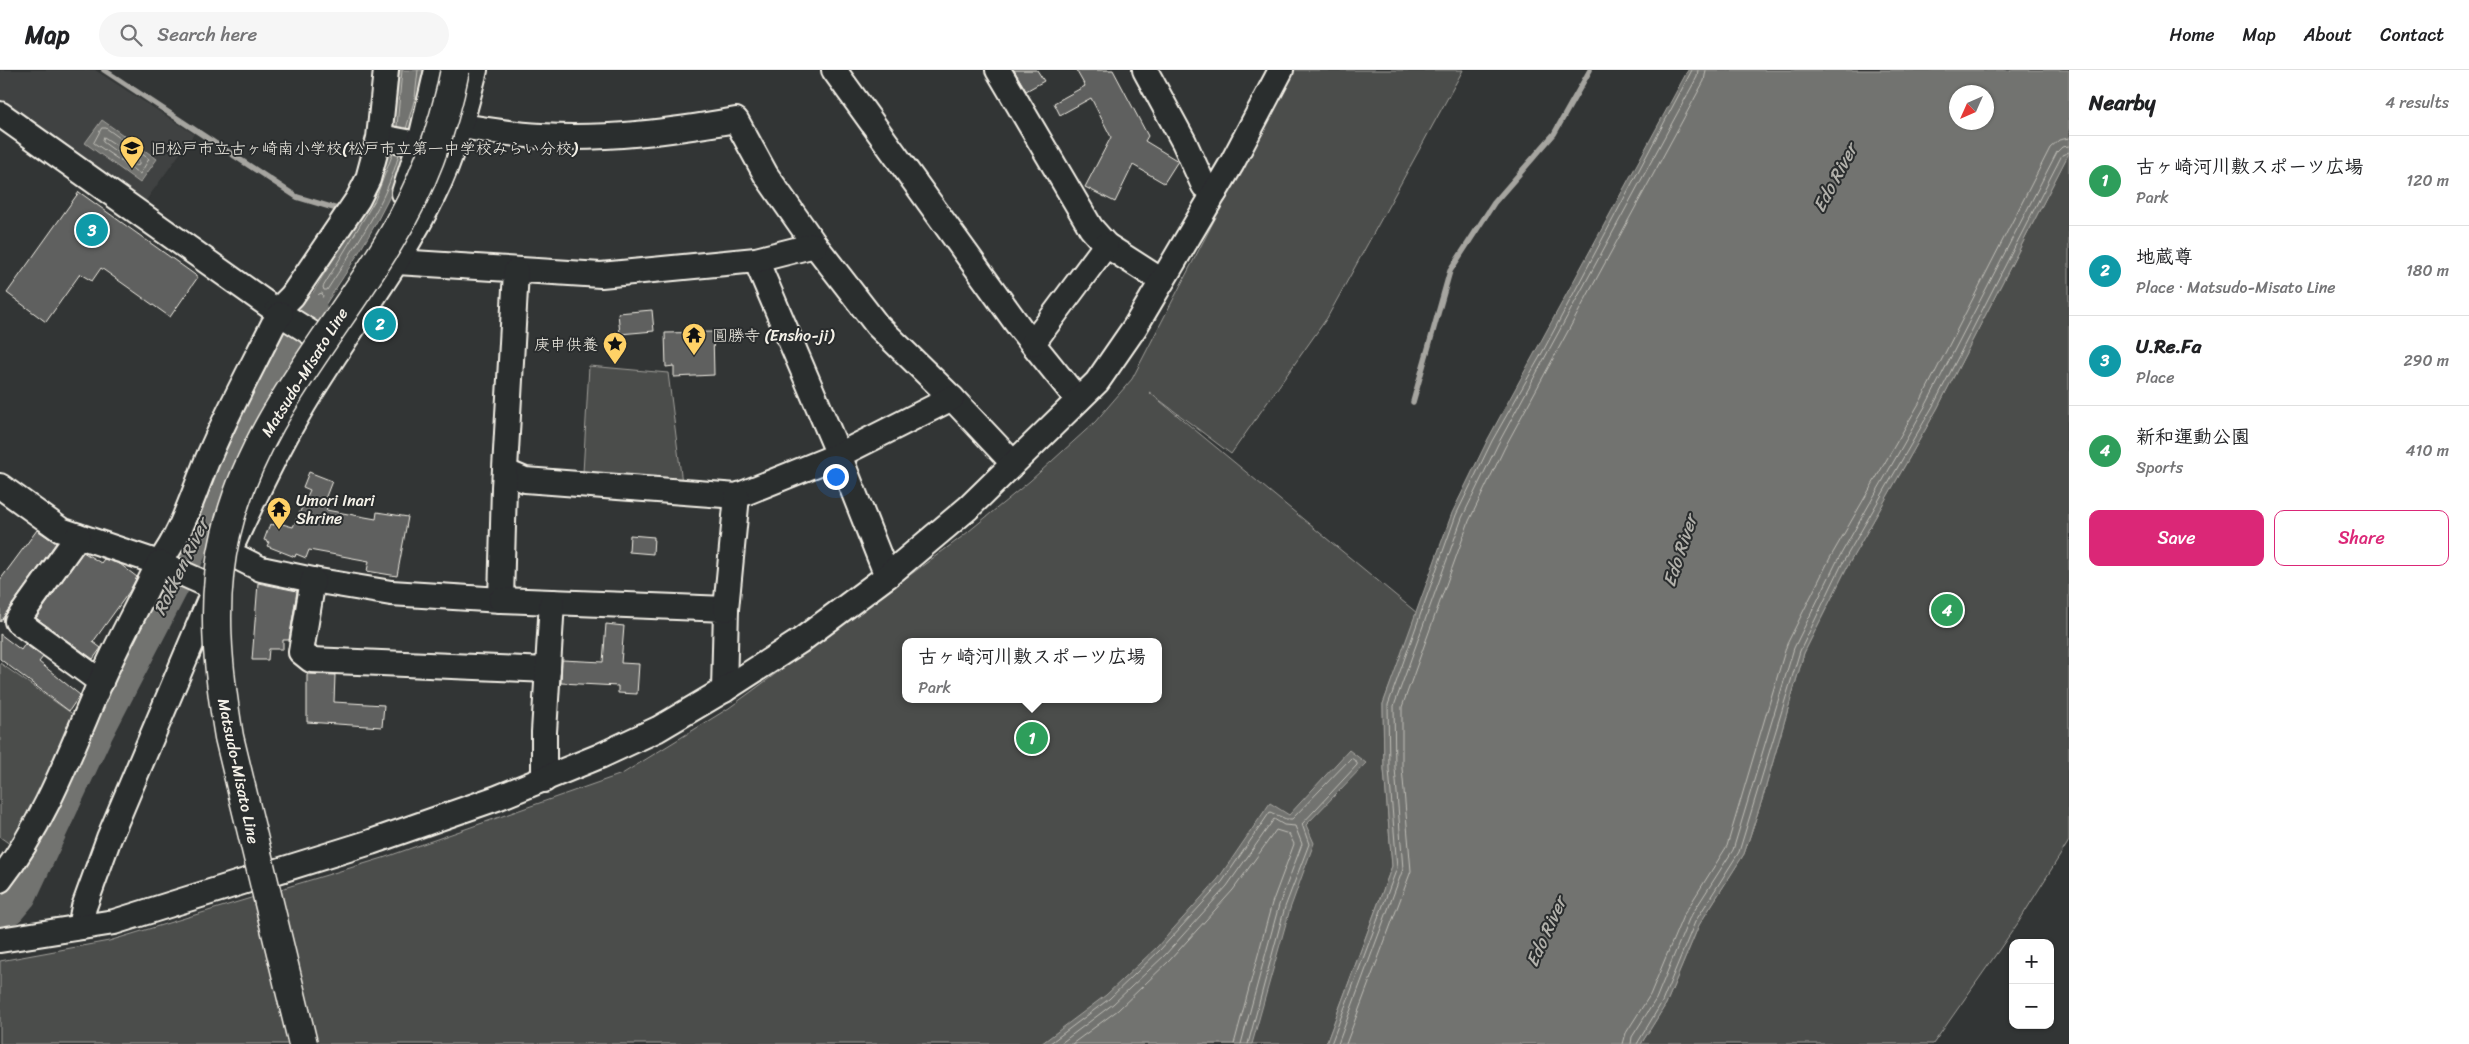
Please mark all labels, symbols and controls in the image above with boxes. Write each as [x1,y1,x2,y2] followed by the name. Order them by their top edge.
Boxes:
[99,12,449,57] search box
[25,14,69,56] text: Map
[157,18,257,51] text: Search here
[2170,19,2215,51] text: Home
[2243,19,2276,51] text: Map
[2304,19,2352,51] text: About
[2380,19,2444,51] text: Contact
[117,21,145,49] icon: search
[2089,84,2155,122] text: Nearby
[1949,85,1994,130] north arrow
[2385,88,2449,117] text: 4 results
[150,134,579,163] place label: 旧松戸市立古ヶ崎南小学校(松戸市立第一中学校みらい分校)
[119,135,145,169] school or university icon: 旧松戸市立古ヶ崎南小学校(松戸市立第一中学校みらい分校)
[1804,135,1868,218] water label: Edo River
[2136,150,2364,183] text: 古ヶ崎河川敷スポーツ広場
[2102,166,2108,195] text: 1
[2406,166,2449,195] text: 120 m
[2136,183,2169,212] text: Park
[76,211,108,249] pin: 3
[2136,240,2193,273] text: 地蔵尊
[2100,256,2110,285] text: 2
[2406,256,2449,285] text: 180 m
[2136,273,2336,302] text: Place · Matsudo-Misato Line
[253,302,356,443] street label: Matsudo-Misato Line
[364,305,396,343] pin: 2
[712,321,835,350] place label: 圓勝寺 (Ensho-ji)
[681,322,707,356] temple icon: 圓勝寺 (Ensho-ji)
[534,330,598,359] place label: 庚申供養
[2136,330,2201,363] text: U.Re.Fa
[602,331,628,365] place icon: 庚申供養
[2101,346,2109,375] text: 3
[2403,346,2449,375] text: 290 m
[2136,363,2175,392] text: Place
[2136,420,2250,453] text: 新和運動公園
[2100,436,2110,465] text: 4
[2406,436,2449,465] text: 410 m
[2136,453,2183,482] text: Sports
[823,464,849,490] your location
[296,486,375,533] place label: Umori Inari Shrine
[266,496,292,530] temple icon: Umori Inari Shrine
[1653,508,1708,591] water label: Edo River
[144,510,220,621] water label: Rokken River
[2089,510,2264,566] button: Save
[2274,510,2449,566] button: Share
[1931,591,1963,629] pin: 4
[902,638,1162,703] popup
[918,640,1146,673] text: 古ヶ崎河川敷スポーツ広場
[918,673,951,702] text: Park
[209,695,268,847] street label: Matsudo-Misato Line
[1016,719,1048,757] pin: 1
[1516,889,1577,972] water label: Edo River
[2009,939,2054,1029] map controls
[2009,939,2054,984] button: +
[2009,984,2054,1029] button: −

